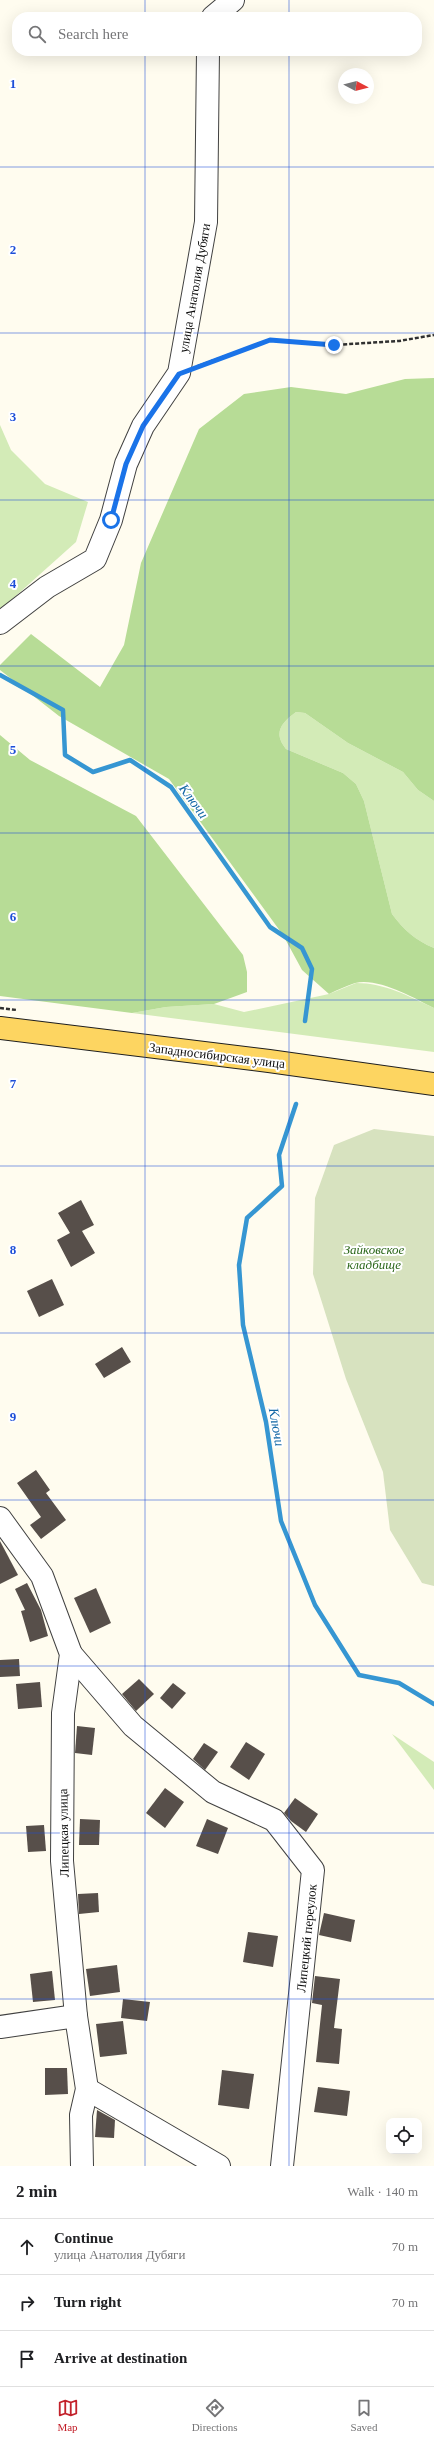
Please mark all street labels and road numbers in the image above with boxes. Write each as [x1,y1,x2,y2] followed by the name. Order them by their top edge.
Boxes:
[176,222,213,354] street label: улица Анатолия Дубяги
[148,1040,286,1071] street label: Западносибирская улица
[55,1788,72,1877] street label: Липецкая улица
[293,1882,320,1993] street label: Липецкий переулок

